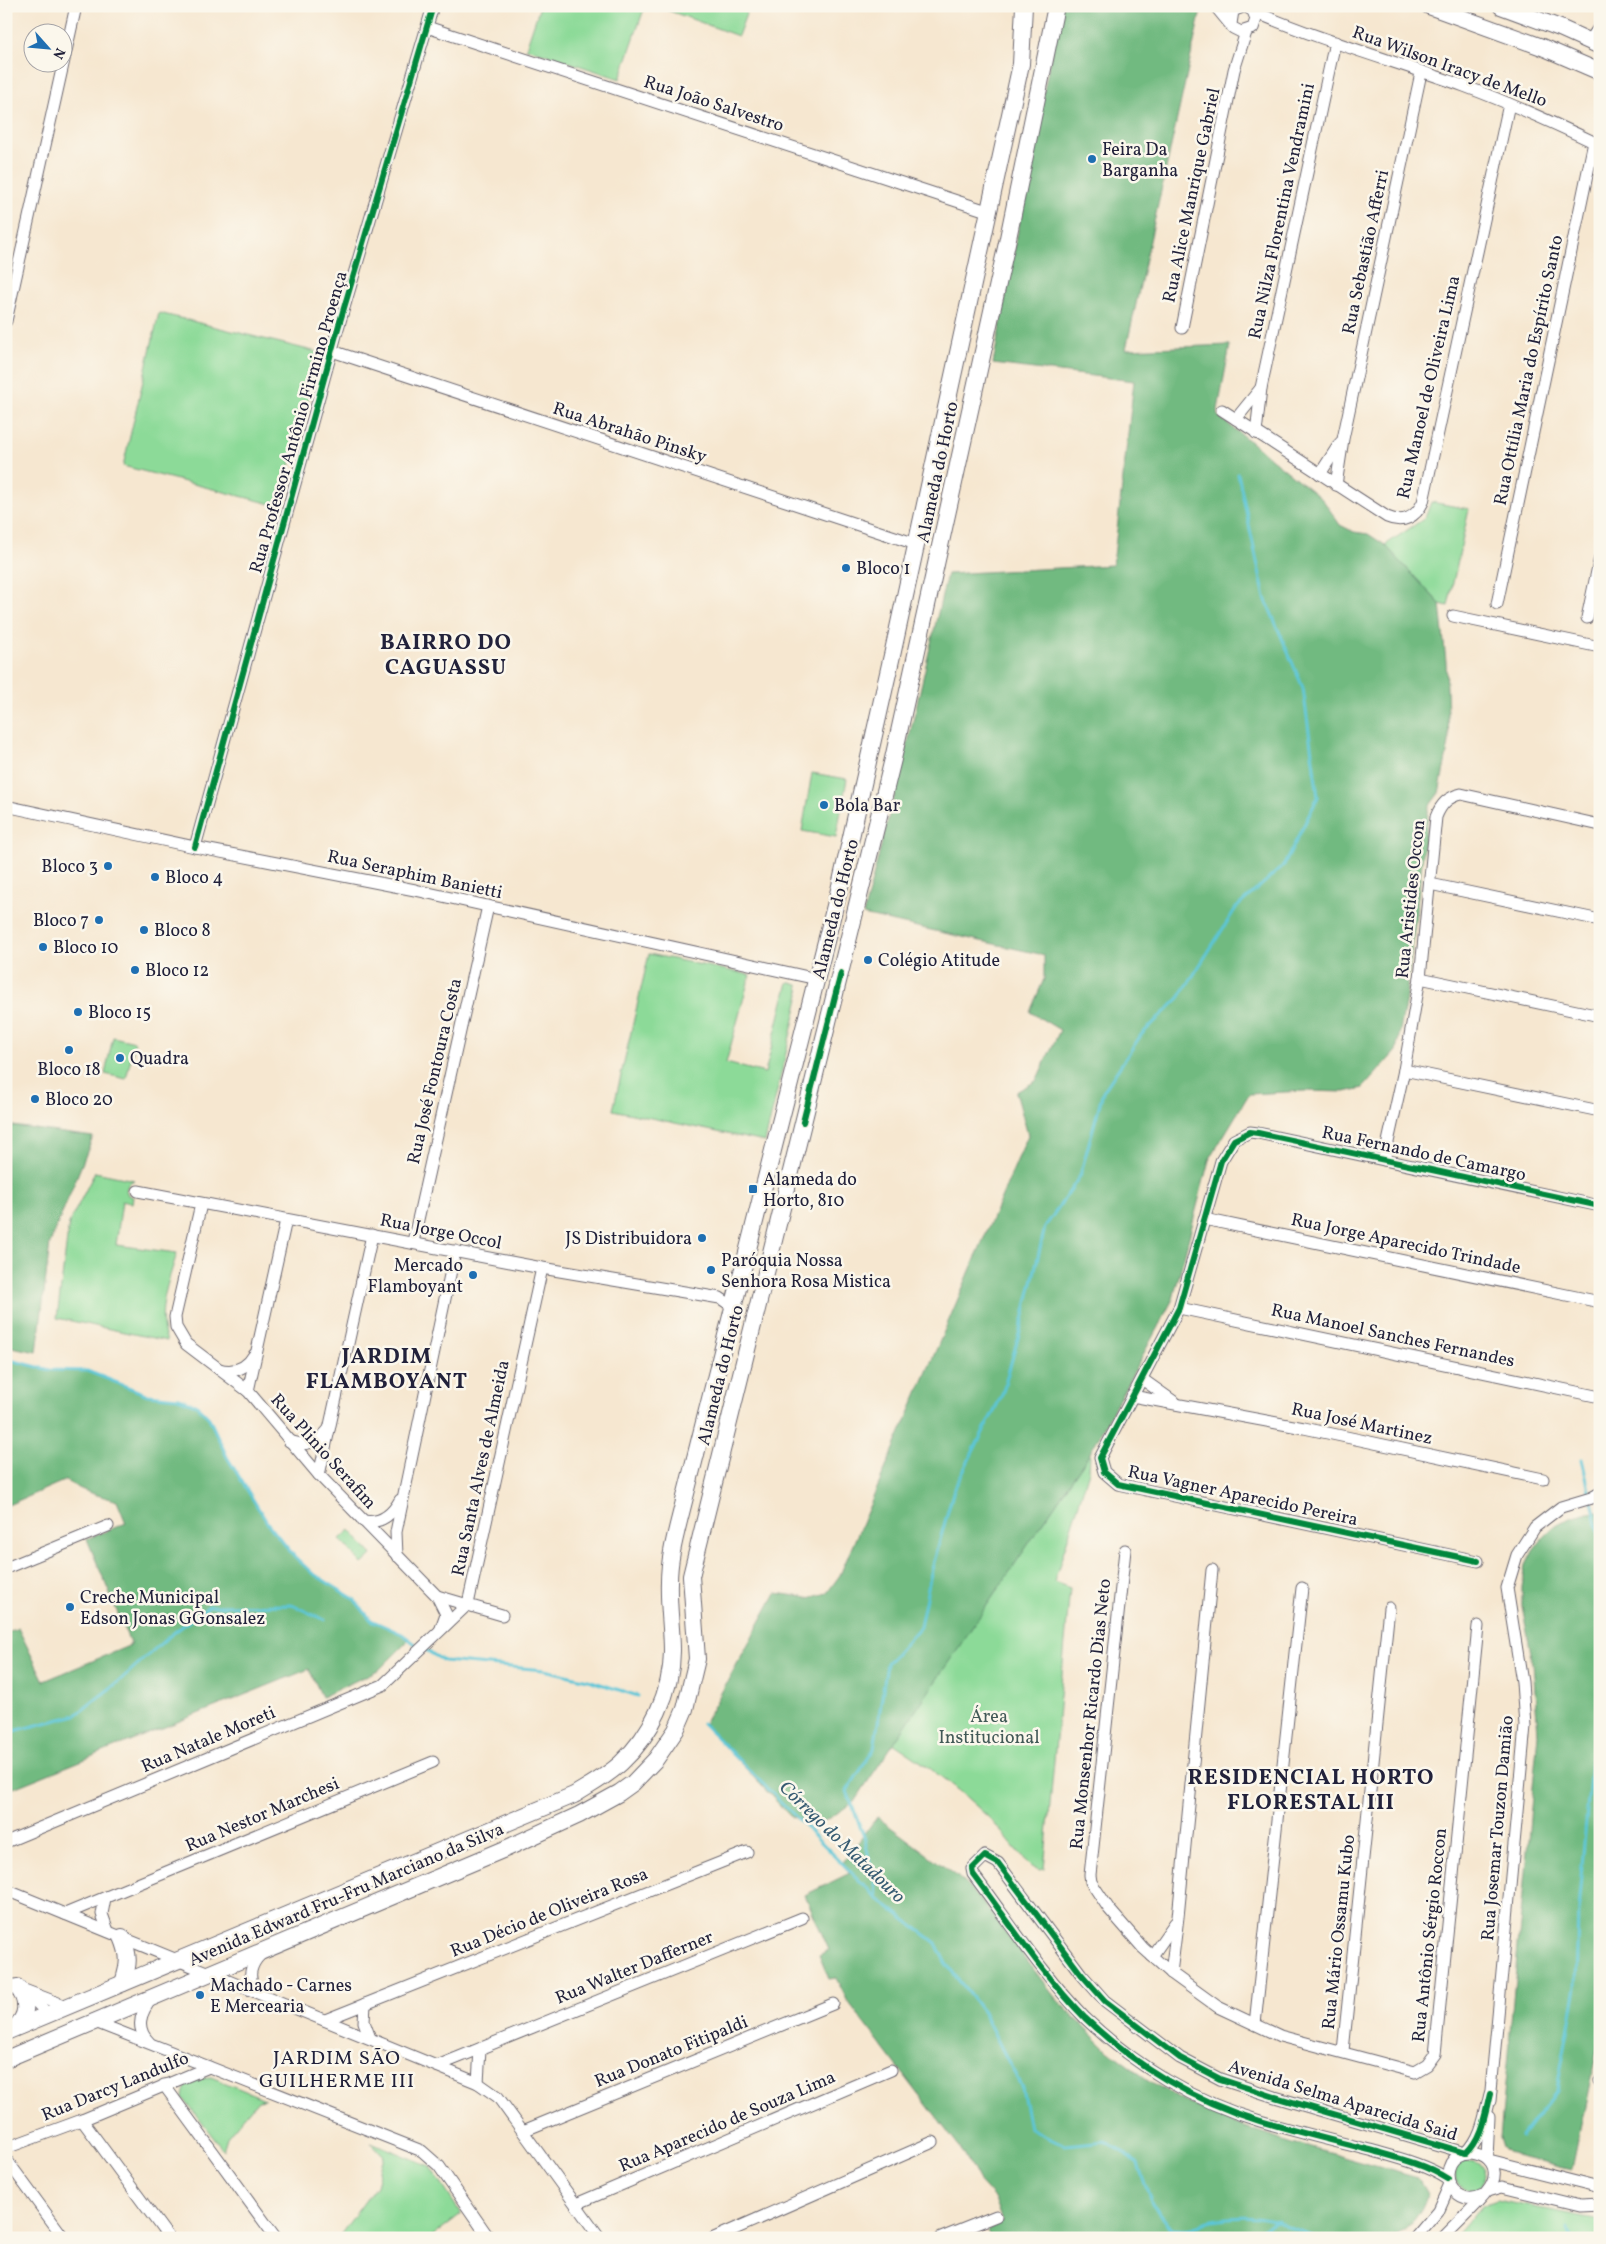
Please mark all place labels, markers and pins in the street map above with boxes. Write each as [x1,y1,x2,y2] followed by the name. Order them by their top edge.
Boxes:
[1102,138,1178,184] place label: Feira Da Barganha
[1086,153,1098,165] marker: Feira Da Barganha
[856,557,910,582] place label: Bloco 1
[840,562,852,574] marker: Bloco 1
[834,794,901,819] place label: Bola Bar
[818,799,830,811] marker: Bola Bar
[41,855,98,880] place label: Bloco 3
[102,860,114,872] marker: Bloco 3
[165,866,223,891] place label: Bloco 4
[149,871,161,883] marker: Bloco 4
[33,909,89,934] place label: Bloco 7
[93,914,105,926] marker: Bloco 7
[154,919,211,944] place label: Bloco 8
[138,924,150,936] marker: Bloco 8
[53,936,118,961] place label: Bloco 10
[37,941,49,953] marker: Bloco 10
[878,949,1000,974] place label: Colégio Atitude
[862,954,874,966] marker: Colégio Atitude
[145,959,209,984] place label: Bloco 12
[129,964,141,976] marker: Bloco 12
[88,1001,151,1026] place label: Bloco 15
[72,1006,84,1018] marker: Bloco 15
[63,1044,75,1056] marker: Bloco 18
[130,1047,189,1072] place label: Quadra
[114,1052,126,1064] marker: Quadra
[37,1058,101,1083] place label: Bloco 18
[45,1088,113,1113] place label: Bloco 20
[29,1093,41,1105] marker: Bloco 20
[763,1168,857,1214] place label: Alameda do Horto, 810
[747,1183,759,1195] marker: Alameda do Horto, 810
[565,1227,692,1252] place label: JS Distribuidora
[696,1232,708,1244] marker: JS Distribuidora
[721,1249,891,1295] place label: Paróquia Nossa Senhora Rosa Mistica
[368,1254,463,1300] place label: Mercado Flamboyant
[705,1264,717,1276] marker: Paróquia Nossa Senhora Rosa Mistica
[467,1269,479,1281] marker: Mercado Flamboyant
[80,1586,265,1632] place label: Creche Municipal Edson Jonas GGonsalez
[64,1601,76,1613] marker: Creche Municipal Edson Jonas GGonsalez
[210,1974,352,2020] place label: Machado - Carnes E Mercearia
[194,1989,206,2001] marker: Machado - Carnes E Mercearia

